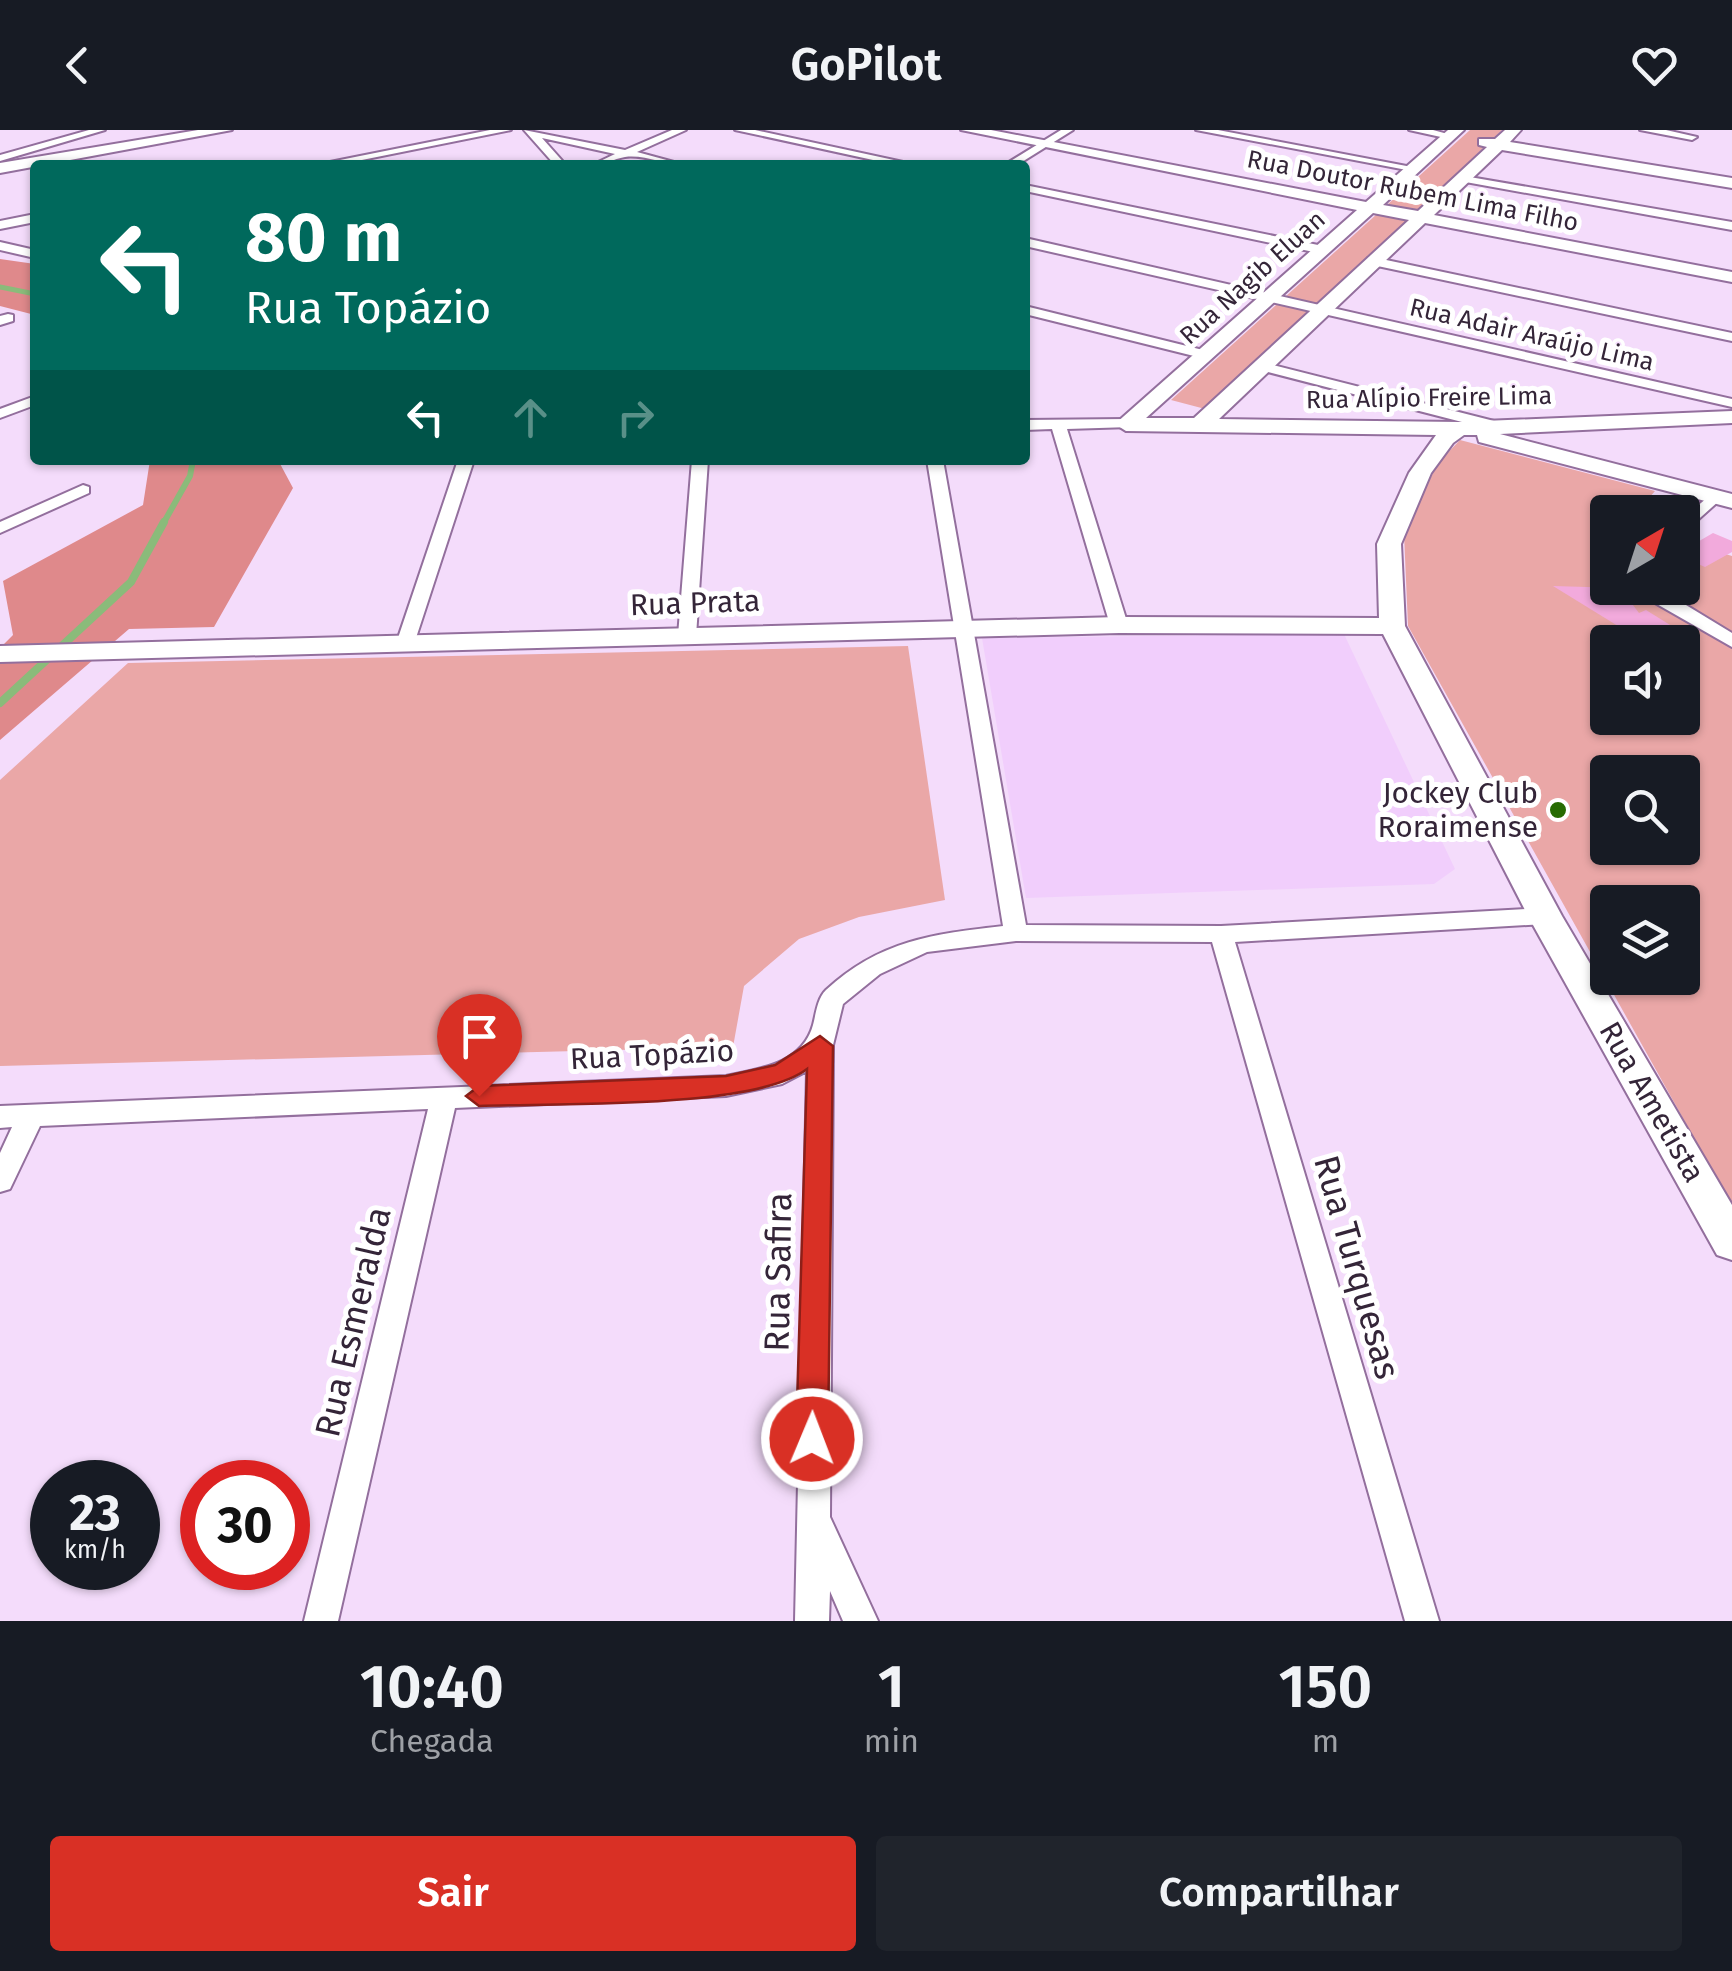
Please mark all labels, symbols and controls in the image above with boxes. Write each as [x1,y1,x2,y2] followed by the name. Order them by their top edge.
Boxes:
[50,38,105,93] icon: back
[790,38,942,92] text: GoPilot
[1627,38,1682,93] icon: heart
[1245,144,1581,238] street label: Rua Doutor Rubem Lima Filho
[245,196,402,280] text: 80 m
[80,200,210,330] icon: left
[1174,205,1332,351] street label: Rua Nagib Eluan
[245,281,491,335] text: Rua Topázio
[1407,292,1657,378] street label: Rua Adair Araújo Lima
[1306,381,1552,415] street label: Rua Alípio Freire Lima
[398,390,453,445] icon: left
[503,390,558,445] icon: ahead
[608,390,663,445] icon: right
[1590,495,1700,605] north arrow
[1590,495,1700,995] map controls
[629,583,761,623] street label: Rua Prata
[1590,625,1700,735] button: sound
[1590,755,1700,865] button: search
[1377,775,1538,845] place label: Jockey Club Roraimense
[1547,799,1569,821] marker: Jockey Club Roraimense
[1590,885,1700,995] button: layers
[437,994,522,1097] pin
[452,1009,507,1064] icon: arrive
[1592,1015,1712,1189] street label: Rua Ametista
[569,1033,735,1077] street label: Rua Topázio
[1305,1150,1409,1384] street label: Rua Turquesas
[756,1192,800,1352] street label: Rua Safira
[306,1203,400,1441] street label: Rua Esmeralda
[760,1387,864,1491] position arrow
[180,1460,310,1590] speed limit sign: 30
[69,1483,121,1543] text: 23
[64,1535,126,1565] text: km/h
[360,1651,504,1723] text: 10:40
[878,1651,905,1723] text: 1
[1279,1651,1372,1723] text: 150
[370,1722,494,1760] text: Chegada
[864,1722,919,1760] text: min
[1312,1722,1339,1760] text: m
[50,1836,856,1951] button: Sair
[876,1836,1682,1951] button: Compartilhar

